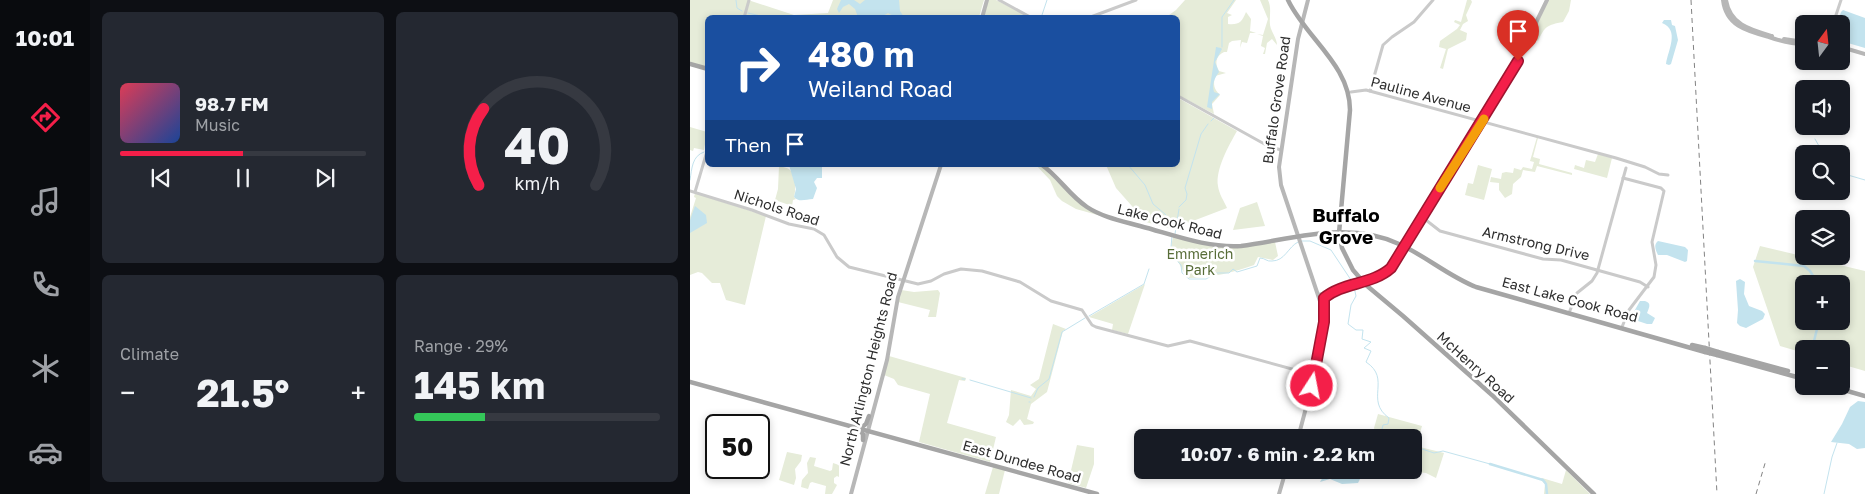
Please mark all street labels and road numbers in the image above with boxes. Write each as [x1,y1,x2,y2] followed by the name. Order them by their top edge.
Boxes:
[1259,35,1293,165] street label: Buffalo Grove Road
[1369,72,1473,116] street label: Pauline Avenue
[732,185,822,229] street label: Nichols Road
[1116,200,1224,242] street label: Lake Cook Road
[1481,222,1591,264] street label: Armstrong Drive
[836,270,900,468] street label: North Arlington Heights Road
[1500,273,1640,325] street label: East Lake Cook Road
[1434,328,1518,406] street label: McHenry Road
[961,436,1083,486] street label: East Dundee Road

